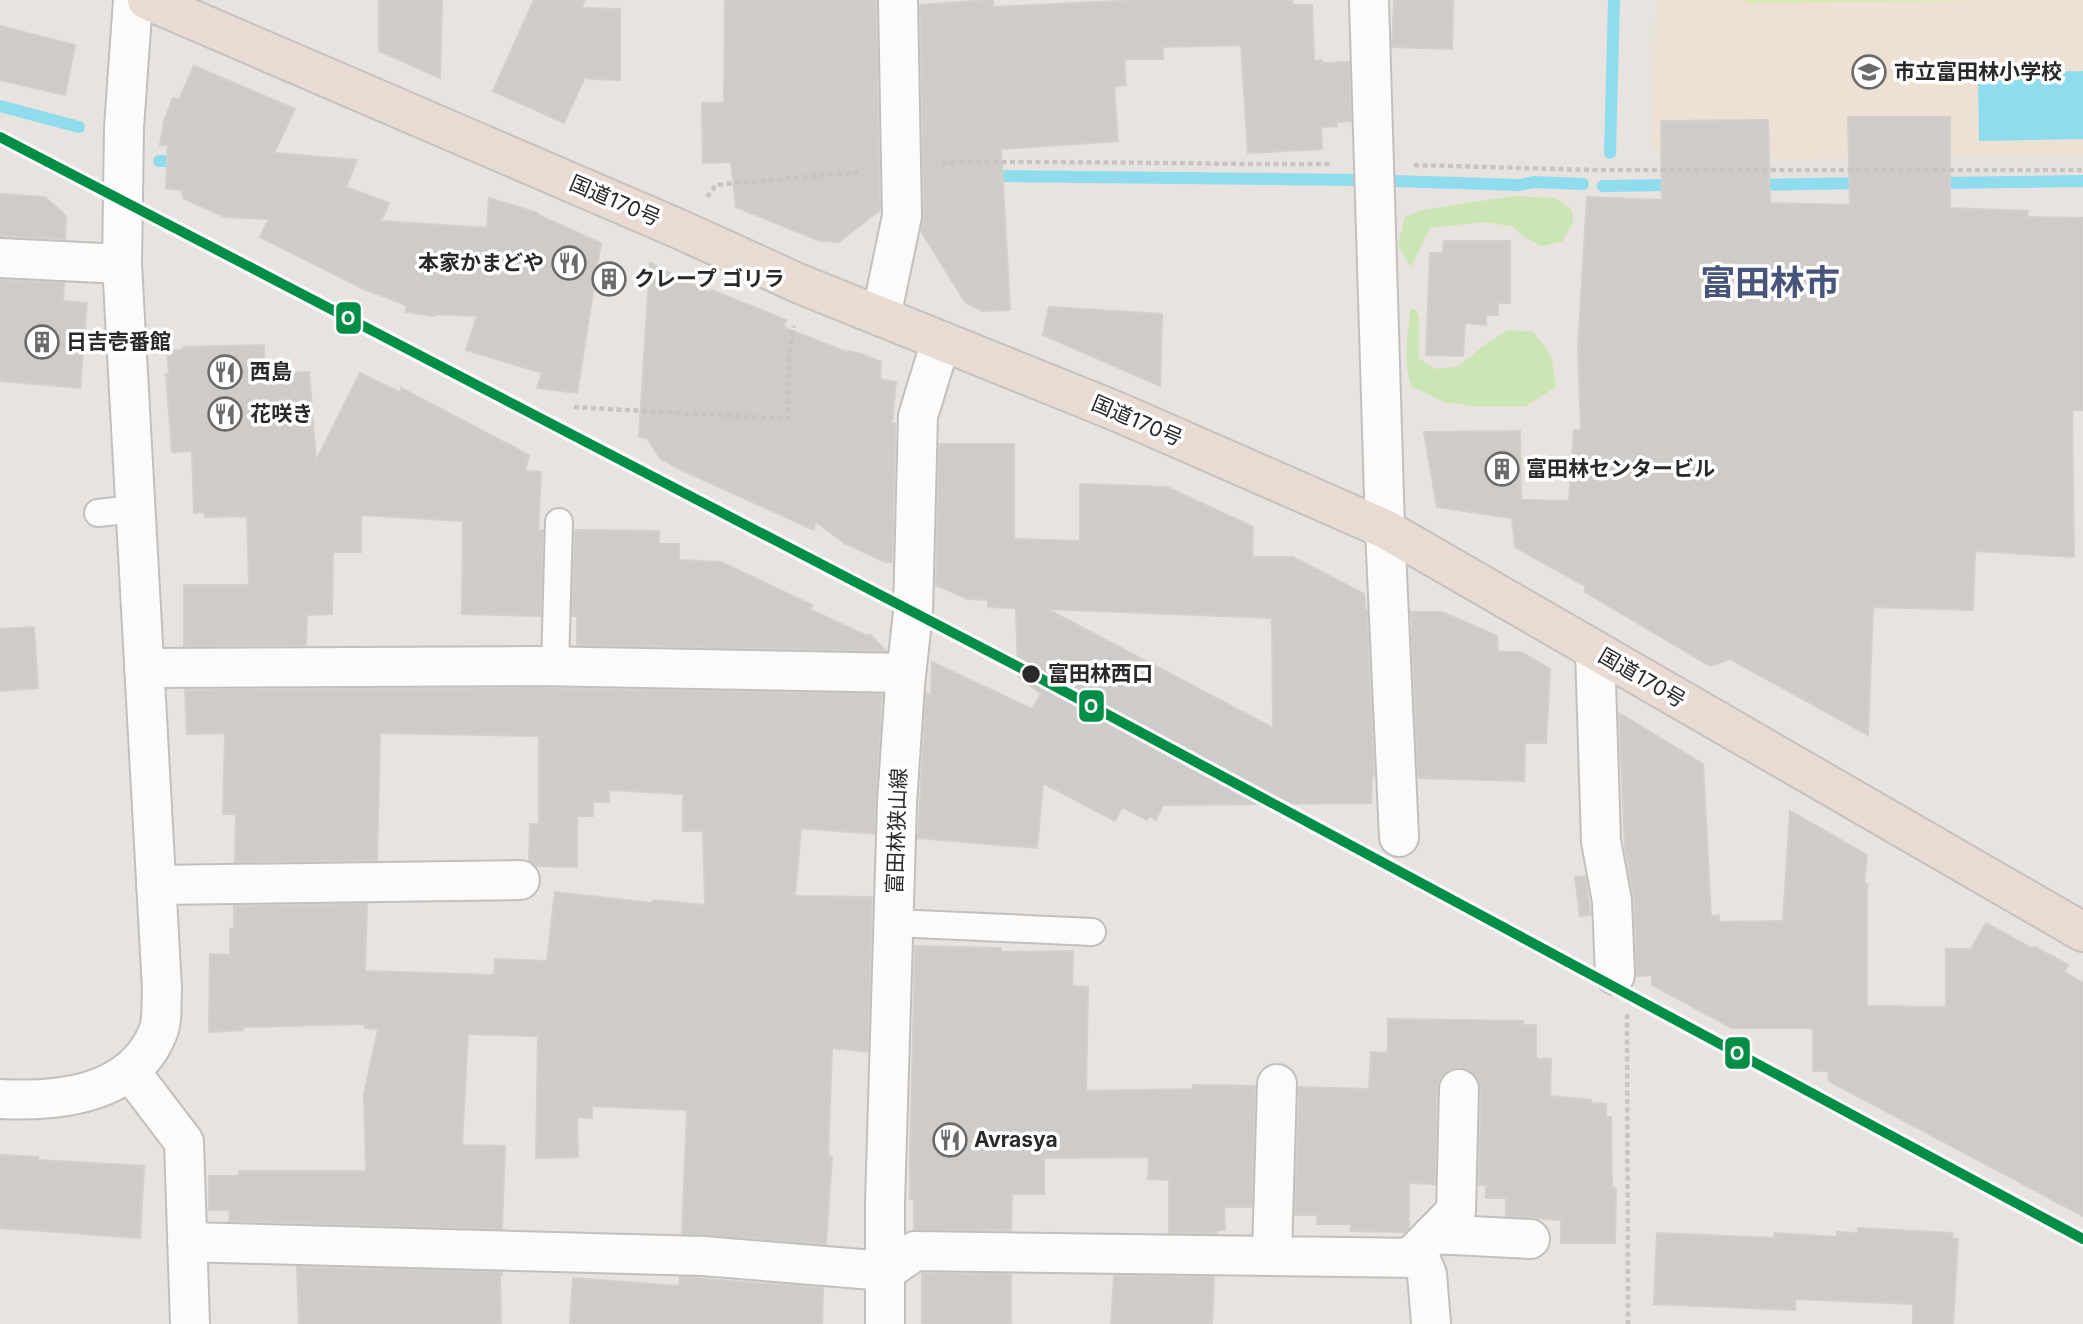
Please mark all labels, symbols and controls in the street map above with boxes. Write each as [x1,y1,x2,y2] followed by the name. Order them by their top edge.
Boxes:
[1850,53,1888,91] school or university icon: 市立富田林小学校
[1894,59,2062,84] place label: 市立富田林小学校
[566,170,664,231] street label: 国道170号
[550,244,588,282] restaurant icon: 本家かまどや
[418,250,544,275] place label: 本家かまどや
[590,260,628,298] building icon: クレープ ゴリラ
[1700,261,1840,303] district label: 富田林市
[634,266,785,291] place label: クレープ ゴリラ
[335,301,362,335] line badge: O
[341,307,355,330] text: O
[23,323,61,361] building icon: 日吉壱番館
[66,329,171,354] place label: 日吉壱番館
[206,353,244,391] restaurant icon: 西島
[250,359,292,384] place label: 西島
[1088,390,1186,451] street label: 国道170号
[206,395,244,433] restaurant icon: 花咲き
[250,401,313,426] place label: 花咲き
[1483,450,1521,488] building icon: 富田林センタービル
[1526,456,1715,481] place label: 富田林センタービル
[1594,643,1690,712] street label: 国道170号
[1048,661,1153,686] place label: 富田林西口
[1020,663,1042,685] marker: 富田林西口
[1078,689,1105,723] line badge: O
[1084,695,1098,718] text: O
[882,768,911,894] street label: 富田林狭山線
[1724,1036,1751,1070] line badge: O
[1730,1042,1744,1065] text: O
[931,1121,969,1159] restaurant icon: Avrasya
[974,1127,1058,1152] place label: Avrasya

